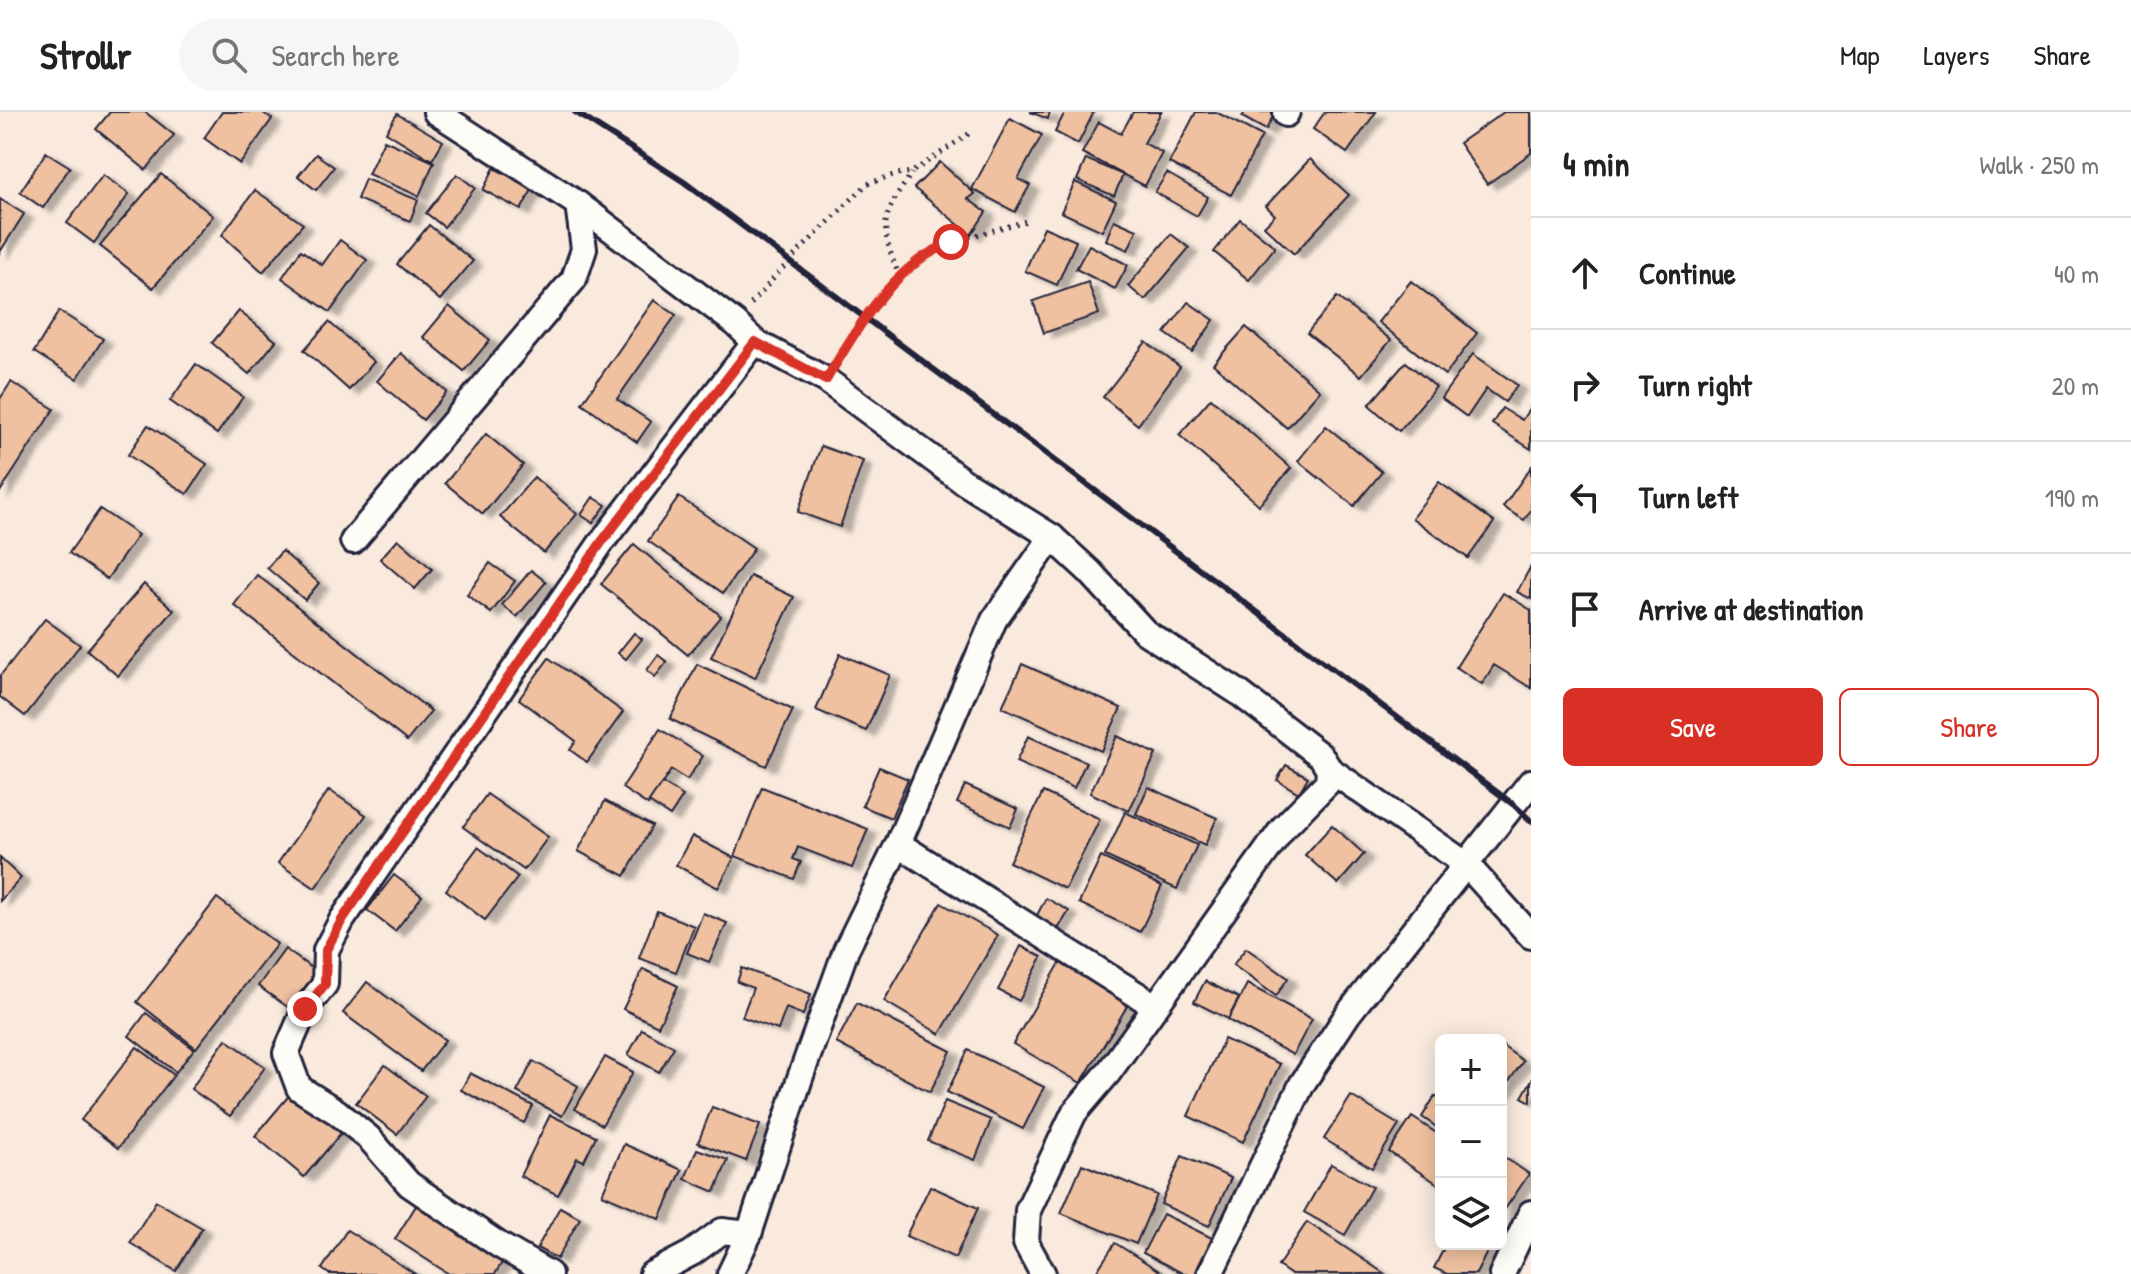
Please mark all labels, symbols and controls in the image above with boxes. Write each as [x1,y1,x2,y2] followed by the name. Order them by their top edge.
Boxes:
[179,19,739,91] search box
[40,29,131,81] text: Strollr
[207,33,251,77] icon: search
[271,35,400,75] text: Search here
[1840,36,1880,74] text: Map
[1924,36,1989,74] text: Layers
[2033,36,2091,74] text: Share
[1563,141,1630,187] text: 4 min
[1979,147,2099,182] text: Walk · 250 m
[933,224,969,260] route start
[1563,251,1607,295] icon: ahead
[1639,253,1736,293] text: Continue
[2054,256,2099,291] text: 40 m
[1563,363,1607,407] icon: right
[1639,365,1752,405] text: Turn right
[2052,368,2099,403] text: 20 m
[1563,475,1607,519] icon: left
[1639,477,1738,517] text: Turn left
[2045,480,2099,515] text: 190 m
[1563,587,1607,631] icon: arrive
[1639,589,1864,629] text: Arrive at destination
[1563,688,1823,766] button: Save
[1839,688,2099,766] button: Share
[287,991,323,1027] route end
[1435,1034,1507,1250] map controls
[1435,1034,1507,1106] button: +
[1435,1106,1507,1178] button: −
[1435,1178,1507,1250] button: layers

